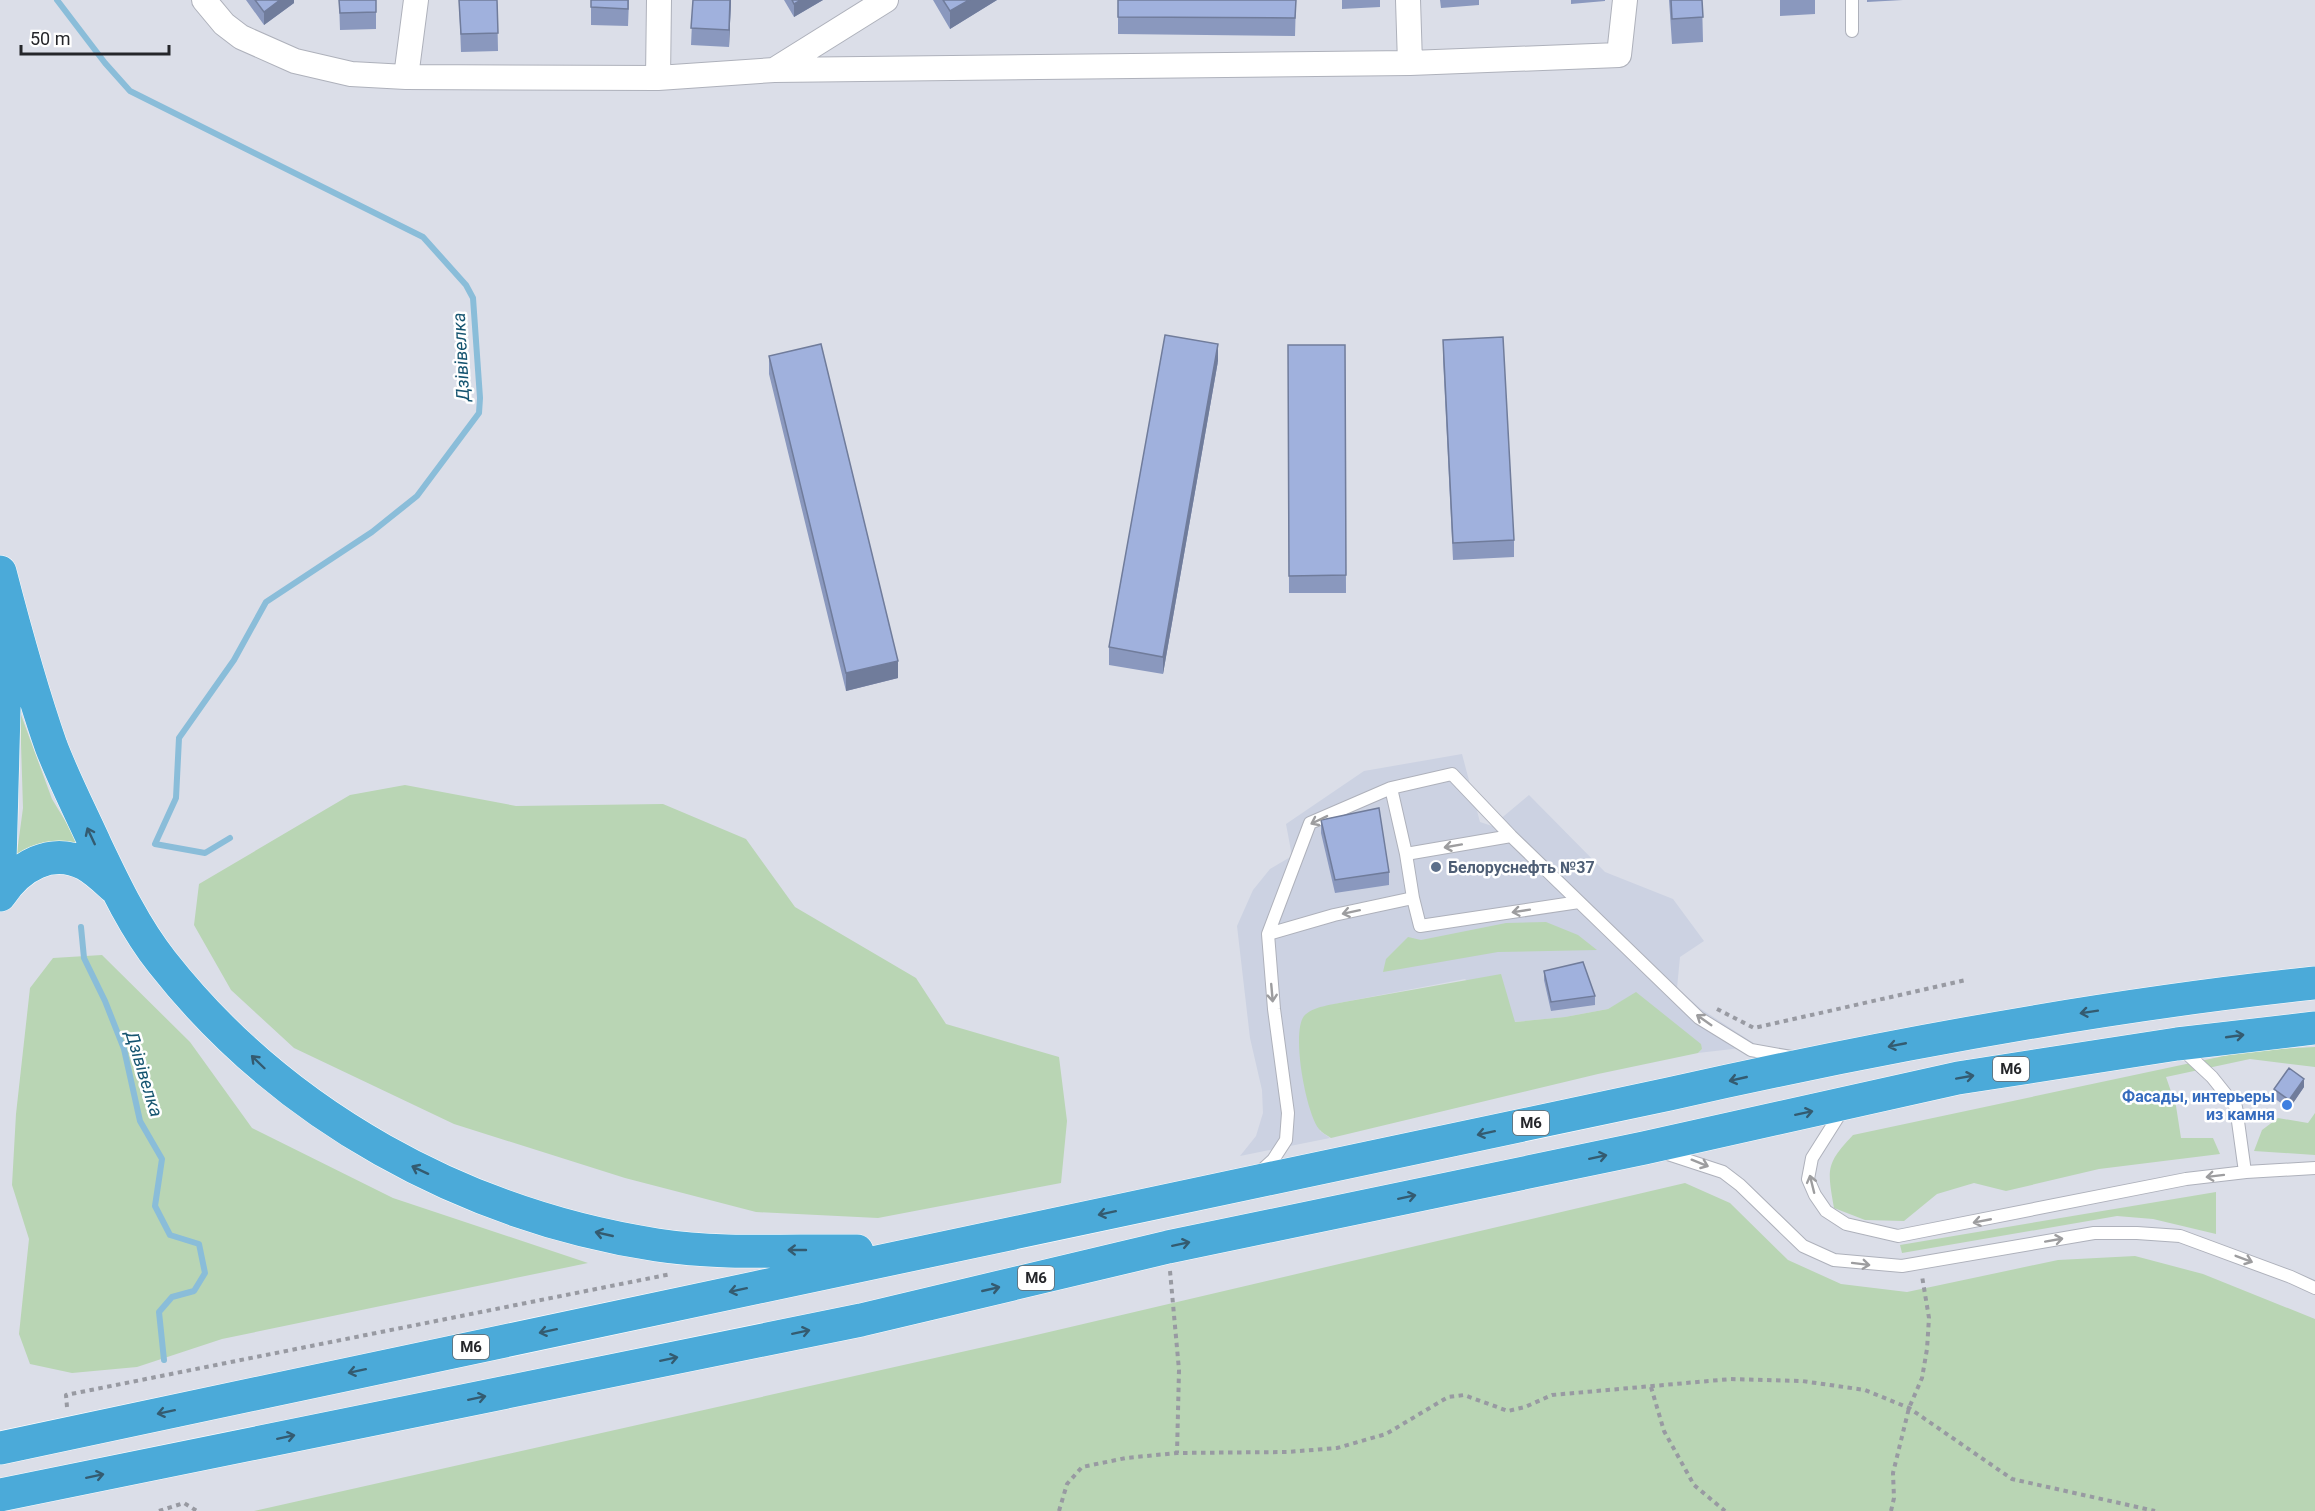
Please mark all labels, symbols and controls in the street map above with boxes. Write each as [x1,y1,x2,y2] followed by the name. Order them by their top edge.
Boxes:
[21,18,170,56] scale bar
[30,28,70,49] text: 50 m
[448,312,473,404] water label: Дзівівелка
[1311,814,1329,826] one-way arrow
[85,828,97,846] one-way arrow
[1444,841,1463,852] one-way arrow
[1448,858,1595,877] place label: Белоруснефть №37
[1429,860,1443,874] marker: Белоруснефть №37
[1512,905,1532,916] one-way arrow
[1342,907,1361,918] one-way arrow
[1267,982,1278,1002] one-way arrow
[2080,1007,2100,1018] one-way arrow
[1696,1014,1712,1026] one-way arrow
[121,1026,167,1119] water label: Дзівівелка
[2225,1031,2244,1042] one-way arrow
[1888,1040,1907,1051] one-way arrow
[251,1055,266,1070] one-way arrow
[1993,1057,2029,1081] road number: М6
[1955,1071,1974,1082] one-way arrow
[1729,1073,1748,1085] one-way arrow
[2122,1087,2275,1124] place label: Фасады, интерьеры из камня
[2280,1098,2294,1112] marker: Фасады, интерьеры из камня
[1794,1107,1813,1119] one-way arrow
[1513,1111,1549,1135] road number: М6
[1477,1128,1496,1139] one-way arrow
[1587,1151,1607,1162] one-way arrow
[1690,1158,1709,1169] one-way arrow
[411,1164,429,1175] one-way arrow
[2205,1170,2225,1181] one-way arrow
[1805,1174,1816,1193] one-way arrow
[1397,1191,1416,1202] one-way arrow
[1098,1208,1118,1219] one-way arrow
[1973,1216,1993,1227] one-way arrow
[594,1228,614,1239] one-way arrow
[2043,1234,2063,1245] one-way arrow
[1171,1238,1190,1249] one-way arrow
[788,1244,808,1256] one-way arrow
[2234,1254,2253,1265] one-way arrow
[1851,1259,1870,1270] one-way arrow
[1018,1266,1054,1290] road number: М6
[982,1283,1001,1295] one-way arrow
[729,1285,749,1296] one-way arrow
[538,1325,557,1337] one-way arrow
[791,1326,810,1337] one-way arrow
[453,1335,489,1359] road number: М6
[658,1353,678,1364] one-way arrow
[348,1366,367,1378] one-way arrow
[467,1392,487,1403] one-way arrow
[157,1407,177,1418] one-way arrow
[276,1431,296,1442] one-way arrow
[85,1470,105,1481] one-way arrow

